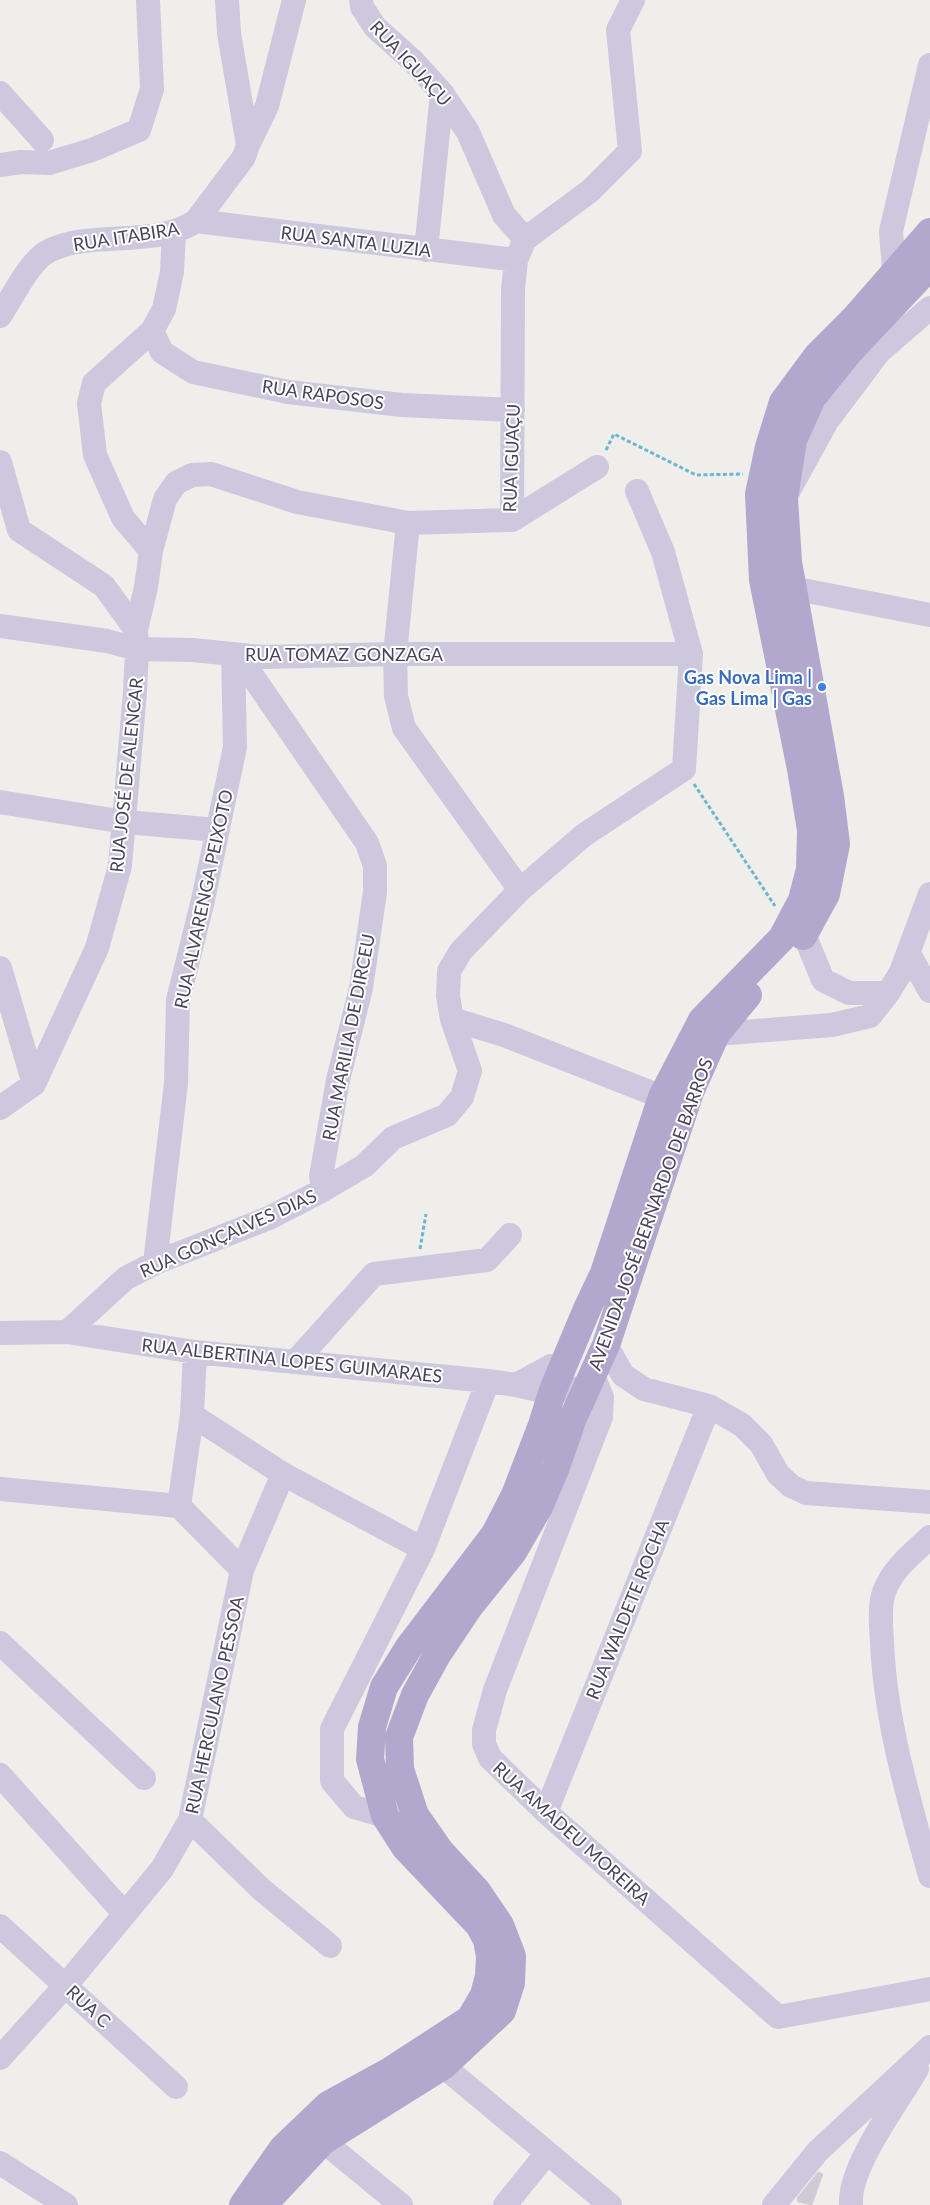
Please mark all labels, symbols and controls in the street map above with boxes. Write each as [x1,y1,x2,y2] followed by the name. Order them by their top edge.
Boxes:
[366,16,456,110] street label: RUA IGUAÇU
[71,217,181,255] street label: RUA ITABIRA
[280,221,433,261] street label: RUA SANTA LUZIA
[261,375,385,413] street label: RUA RAPOSOS
[498,403,524,513] street label: RUA IGUAÇU
[245,643,444,665] street label: RUA TOMAZ GONZAGA
[684,666,812,709] place label: Gas Nova Lima | Gas Lima | Gas
[105,676,147,873] street label: RUA JOSÉ DE ALENCAR
[816,681,828,693] marker: Gas Nova Lima | Gas Lima | Gas
[169,787,237,1011] street label: RUA ALVARENGA PEIXOTO
[317,932,379,1142] street label: RUA MARILIA DE DIRCEU
[583,1055,717,1373] street label: AVENIDA JOSÉ BERNARDO DE BARROS
[136,1184,320,1282] street label: RUA GONÇALVES DIAS
[141,1333,443,1387] street label: RUA ALBERTINA LOPES GUIMARAES
[581,1515,674,1702] street label: RUA WALDETE ROCHA
[180,1593,248,1816] street label: RUA HERCULANO PESSOA
[489,1757,656,1910] street label: RUA AMADEU MOREIRA
[62,1980,116,2032] street label: RUA C

